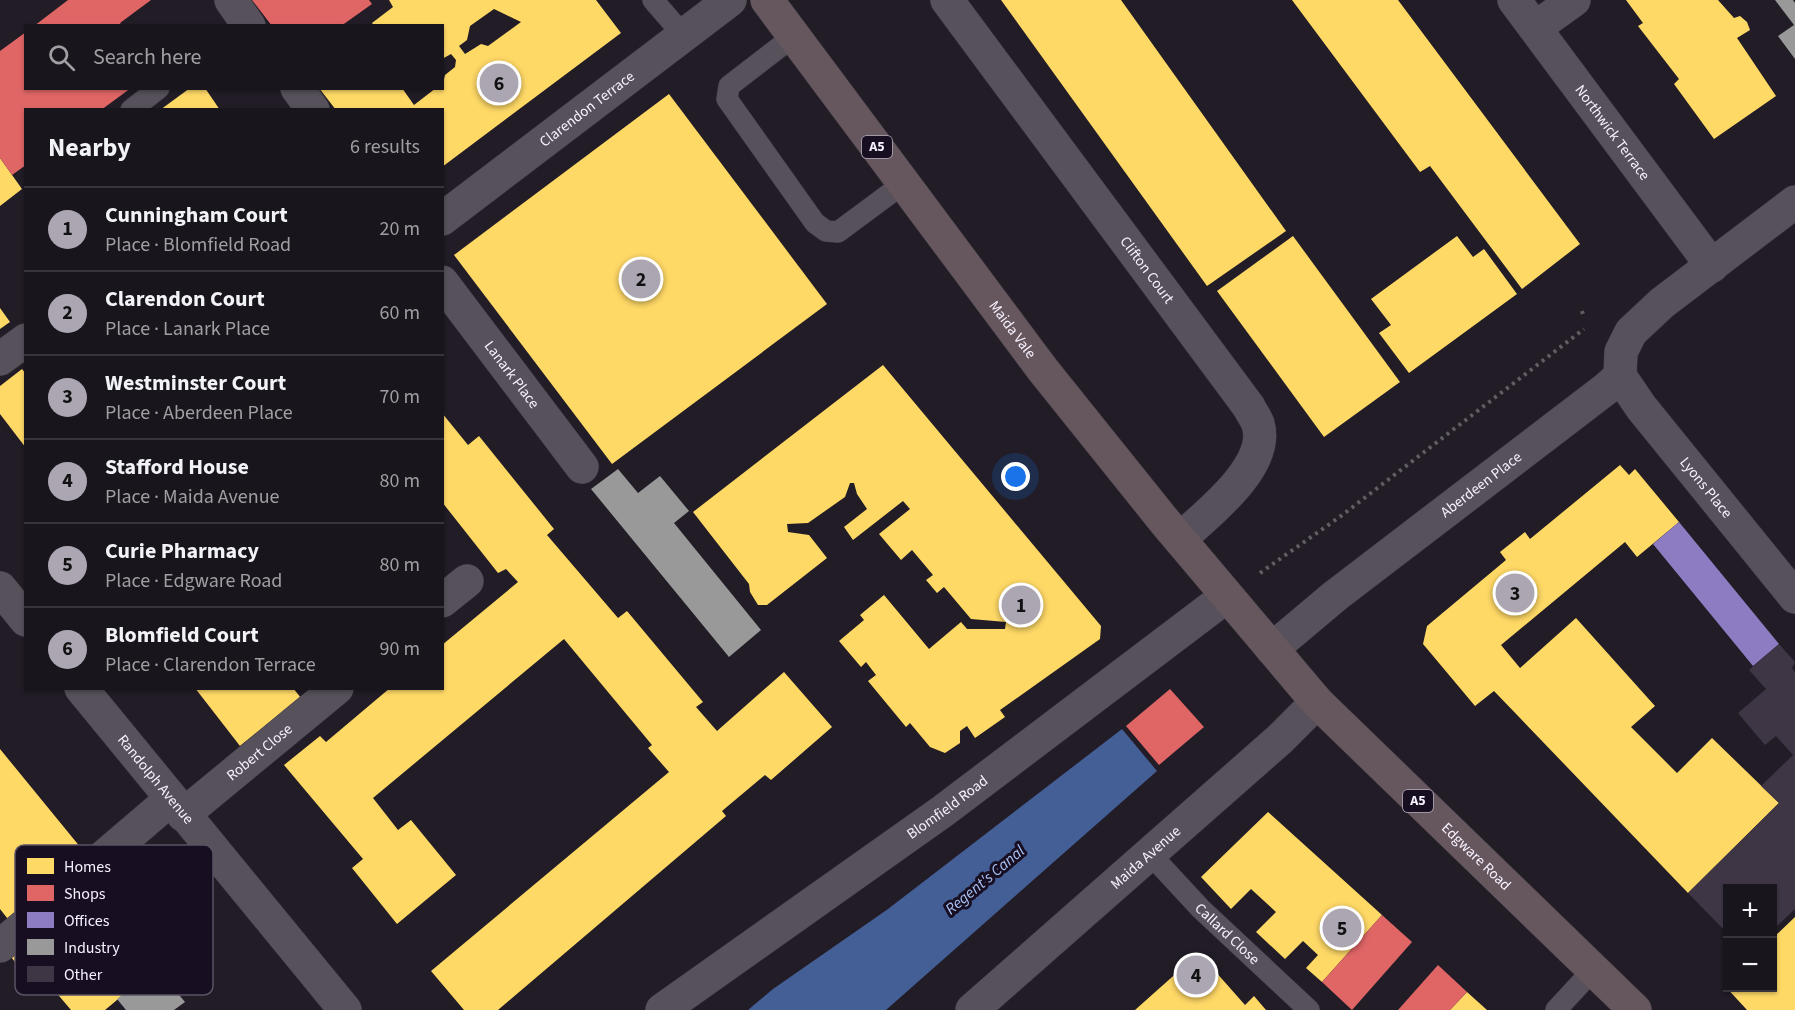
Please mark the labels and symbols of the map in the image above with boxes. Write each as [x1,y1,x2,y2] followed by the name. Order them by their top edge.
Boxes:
[480,60,518,106] pin: 6
[535,66,639,152] street label: Clarendon Terrace
[1570,80,1655,184] street label: Northwick Terrace
[862,136,892,158] road number: A5
[1115,232,1179,308] street label: Clifton Court
[622,256,660,302] pin: 2
[984,296,1041,363] street label: Maida Vale
[479,336,545,413] street label: Lanark Place
[1436,447,1526,522] street label: Aberdeen Place
[1675,452,1737,523] street label: Lyons Place
[1001,462,1030,491] your location
[1496,570,1534,616] pin: 3
[1002,582,1040,628] pin: 1
[222,719,297,786] street label: Robert Close
[113,730,199,829] street label: Randolph Avenue
[902,770,992,844] street label: Blomfield Road
[1403,790,1433,812] road number: A5
[1437,818,1516,895] street label: Edgware Road
[1106,821,1185,894] street label: Maida Avenue
[941,840,1029,920] water label: Regent's Canal
[15,845,213,995] legend
[64,856,111,878] text: Homes
[64,883,106,905] text: Shops
[1190,898,1264,969] street label: Callard Close
[1322,906,1362,950] pin: 5
[64,910,110,932] text: Offices
[64,937,120,959] text: Industry
[1176,952,1216,998] pin: 4
[64,964,103,986] text: Other

